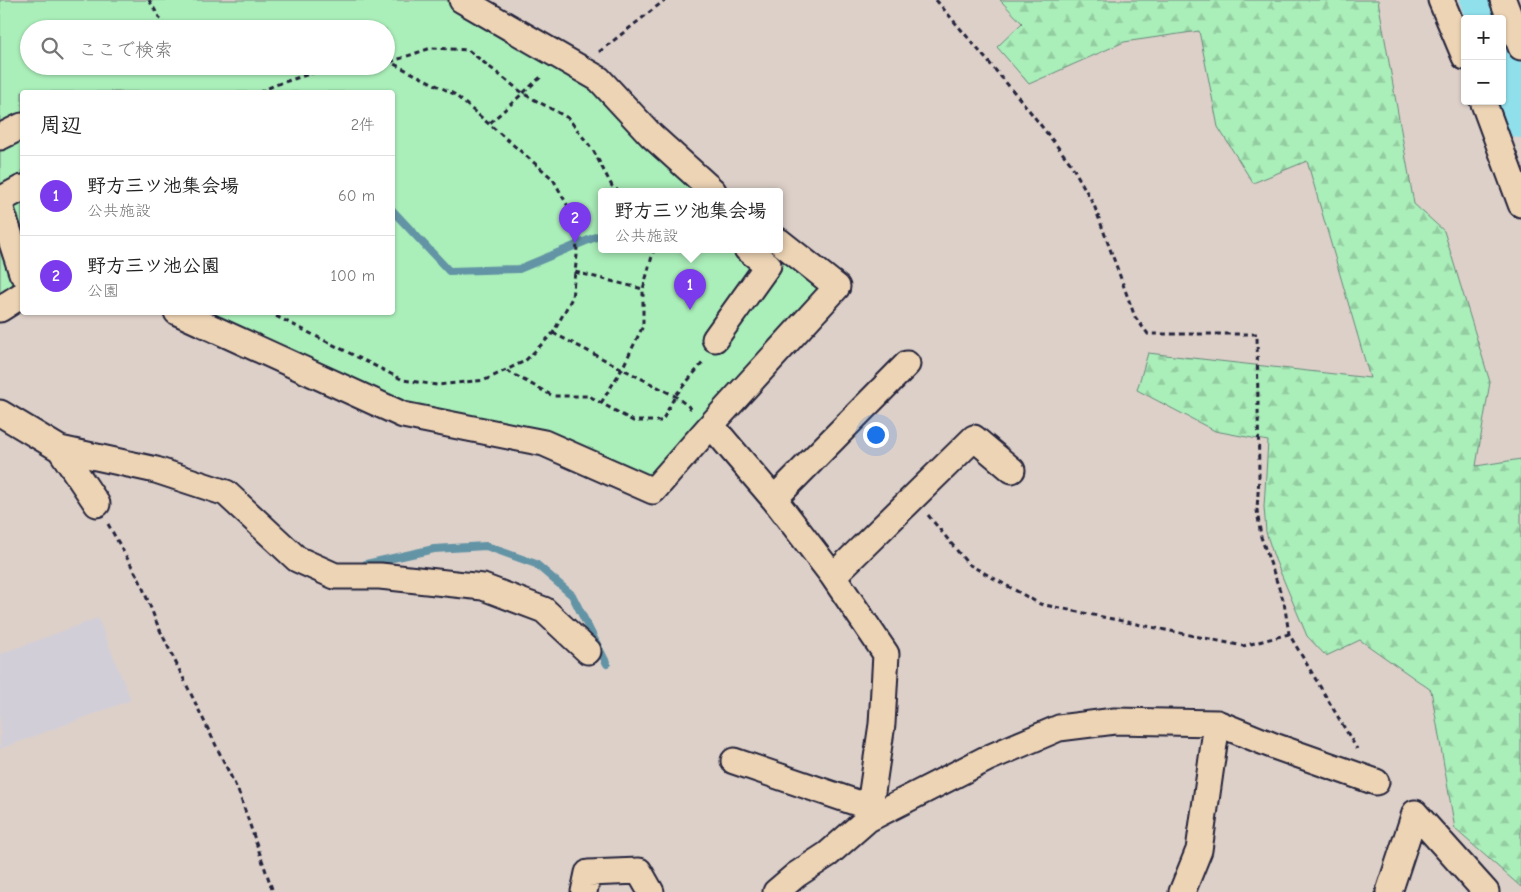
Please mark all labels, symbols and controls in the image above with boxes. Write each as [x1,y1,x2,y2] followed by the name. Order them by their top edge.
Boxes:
[1461,15,1506,105] map controls
[1461,15,1506,60] button: +
[20,20,395,75] search box
[38,34,66,62] icon: search
[78,39,173,61] text: ここで検索
[1461,60,1506,105] button: −
[40,113,82,137] text: 周辺
[351,116,375,134] text: 2件
[87,175,239,197] text: 野方三ツ池集会場
[53,187,59,205] text: 1
[338,187,375,205] text: 60 m
[598,188,783,253] popup
[614,200,767,222] text: 野方三ツ池集会場
[87,202,151,220] text: 公共施設
[559,202,591,243] pin: 2
[614,227,679,245] text: 公共施設
[87,255,220,277] text: 野方三ツ池公園
[52,267,60,285] text: 2
[331,267,375,285] text: 100 m
[674,269,706,310] pin: 1
[87,282,119,300] text: 公園
[863,422,889,448] your location

